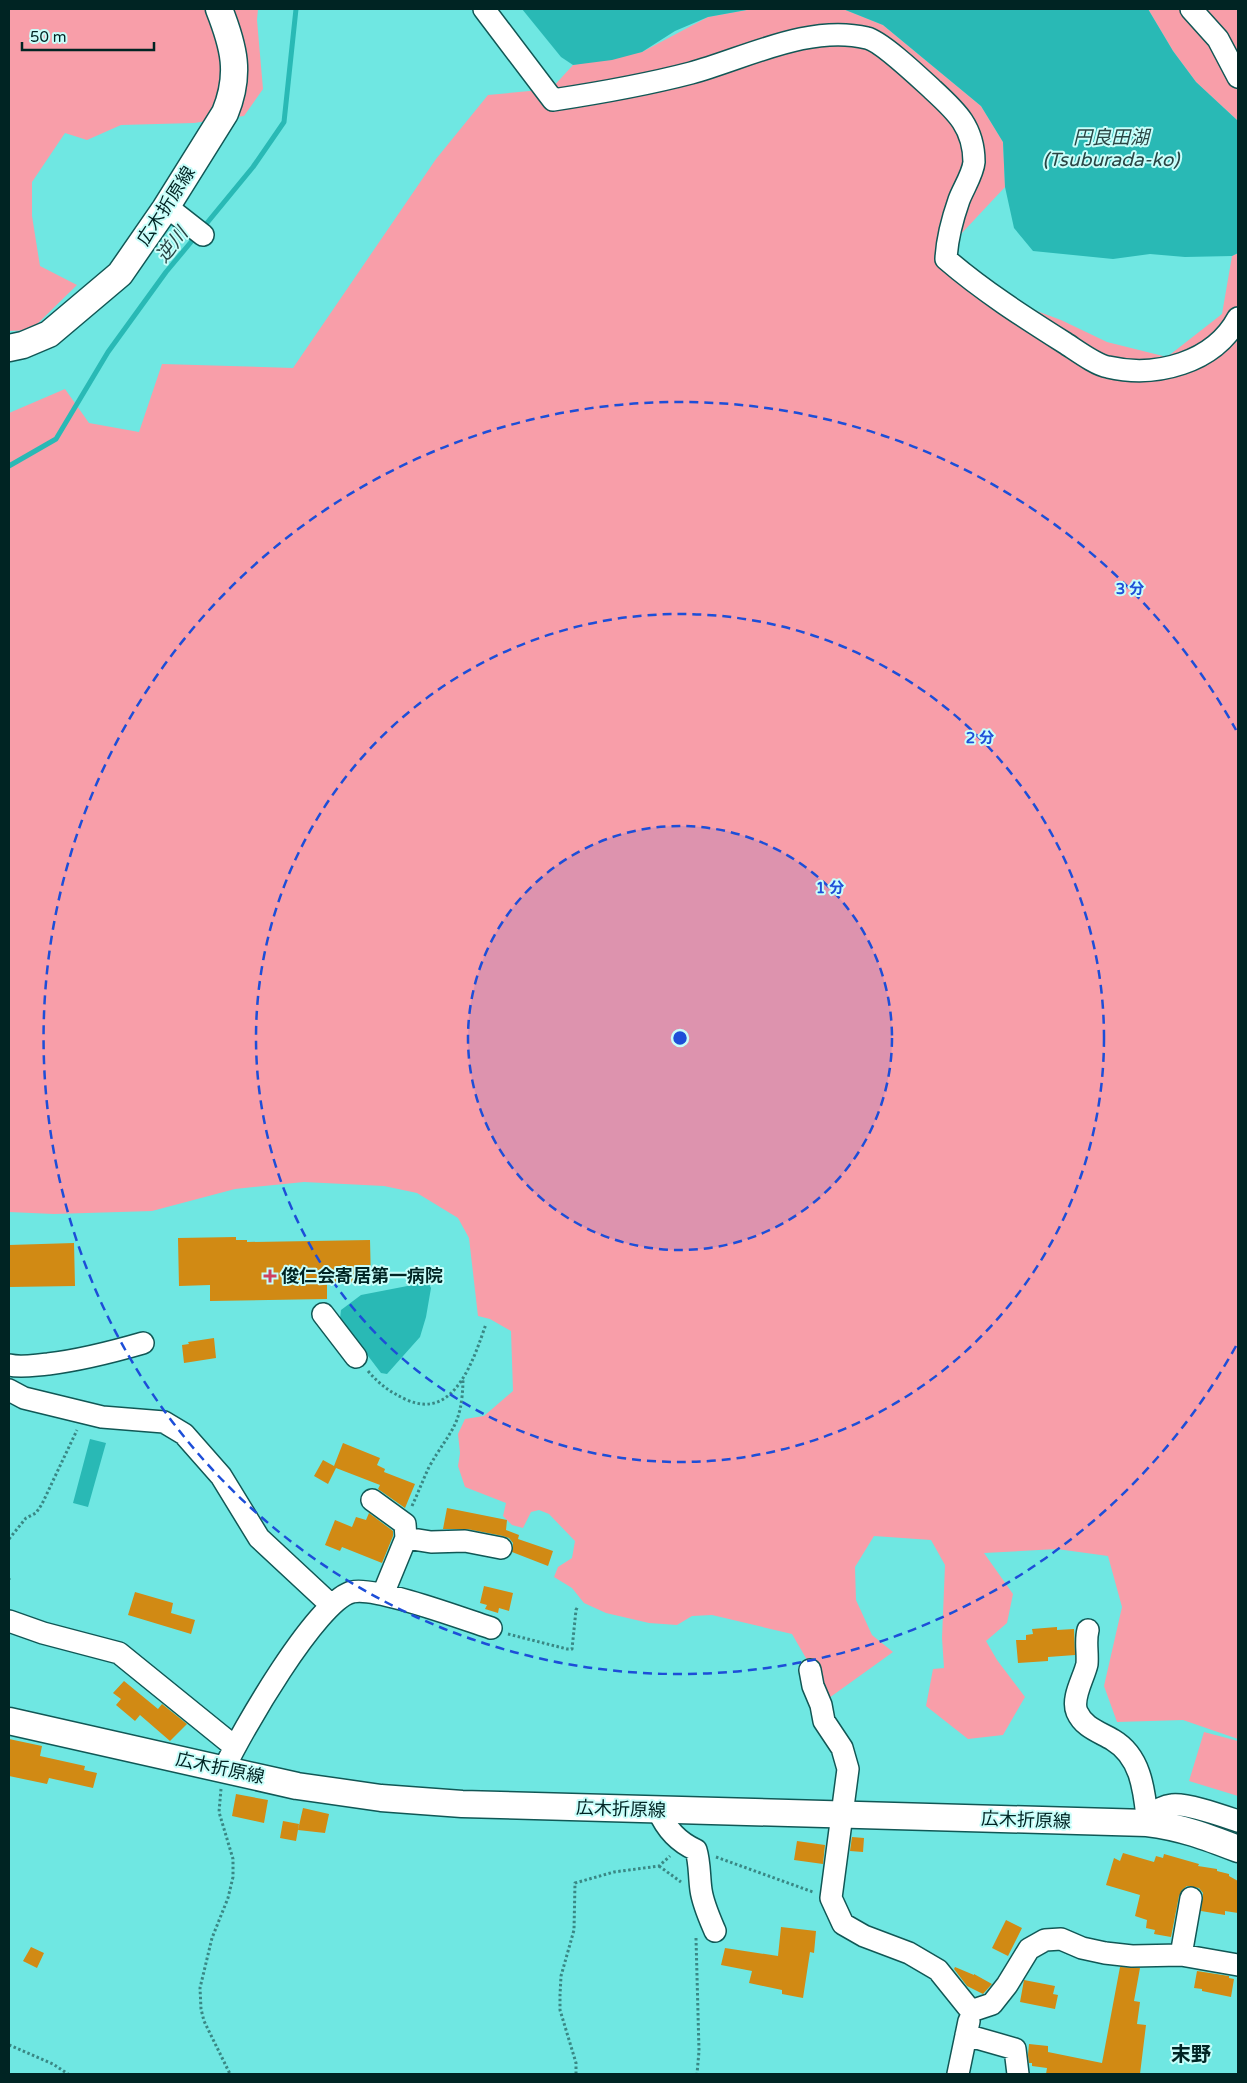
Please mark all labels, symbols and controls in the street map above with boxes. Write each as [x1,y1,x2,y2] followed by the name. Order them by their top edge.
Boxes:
[22,20,155,52] scale bar
[30,28,67,46] text: 50 m
[1043,127,1181,171] water label: 円良田湖 (Tsuburada-ko)
[132,162,200,250] street label: 広木折原線
[152,222,194,267] water label: 逆川
[1116,580,1144,598] text: 3 分
[966,729,994,747] text: 2 分
[816,879,844,897] text: 1 分
[671,1029,689,1047] centre of rings
[281,1265,443,1287] place label: 俊仁会寄居第一病院
[263,1269,277,1283] marker: 俊仁会寄居第一病院
[174,1748,266,1788] street label: 広木折原線
[576,1796,666,1822] street label: 広木折原線
[981,1807,1071,1833] street label: 広木折原線
[1171,2043,1211,2067] district label: 末野

